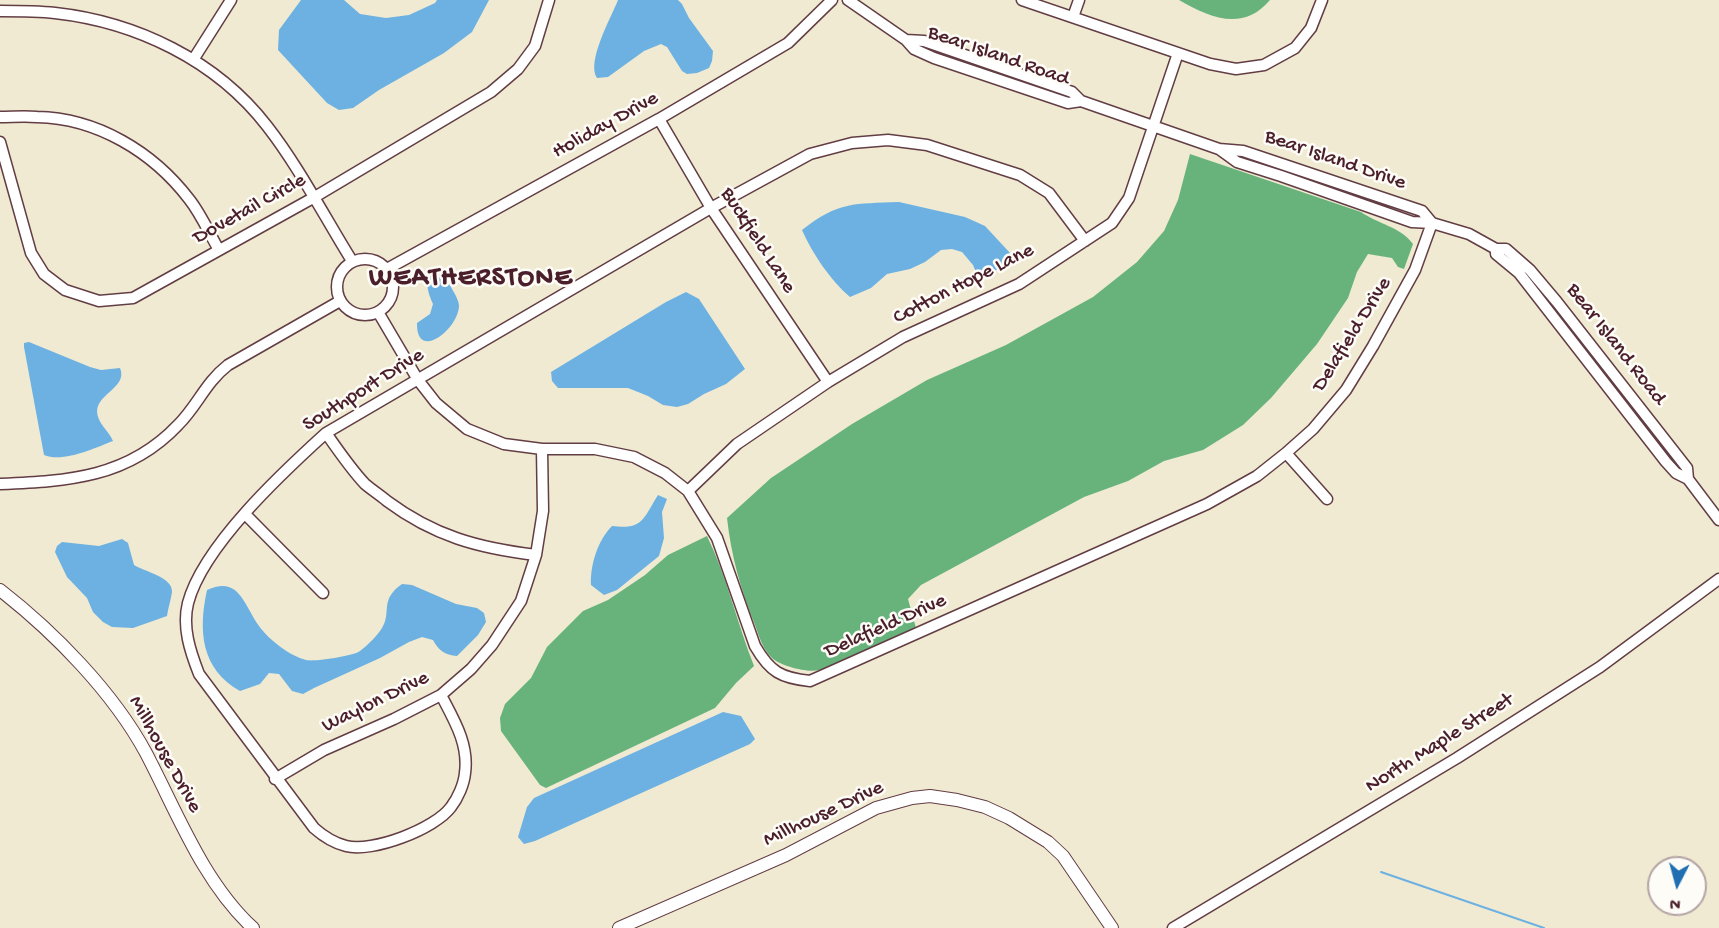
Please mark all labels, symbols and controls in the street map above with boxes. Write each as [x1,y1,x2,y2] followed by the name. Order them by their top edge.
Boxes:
[924,21,1072,93] street label: Bear Island Road
[549,87,663,165] street label: Holiday Drive
[1261,125,1409,197] street label: Bear Island Drive
[189,169,311,251] street label: Dovetail Circle
[713,183,801,299] street label: Buckfield Lane
[889,239,1039,331] street label: Cotton Hope Lane
[369,264,573,296] district label: WEATHERSTONE
[1308,273,1398,397] street label: Delafield Drive
[1560,279,1670,411] street label: Bear Island Road
[299,344,429,438] street label: Southport Drive
[821,589,951,665] street label: Delafield Drive
[318,666,434,740] street label: Waylon Drive
[1361,688,1519,800] street label: North Maple Street
[122,692,206,818] street label: Millhouse Drive
[760,776,888,854] street label: Millhouse Drive
[1647,856,1707,916] north arrow
[1669,892,1681,912] text: N

